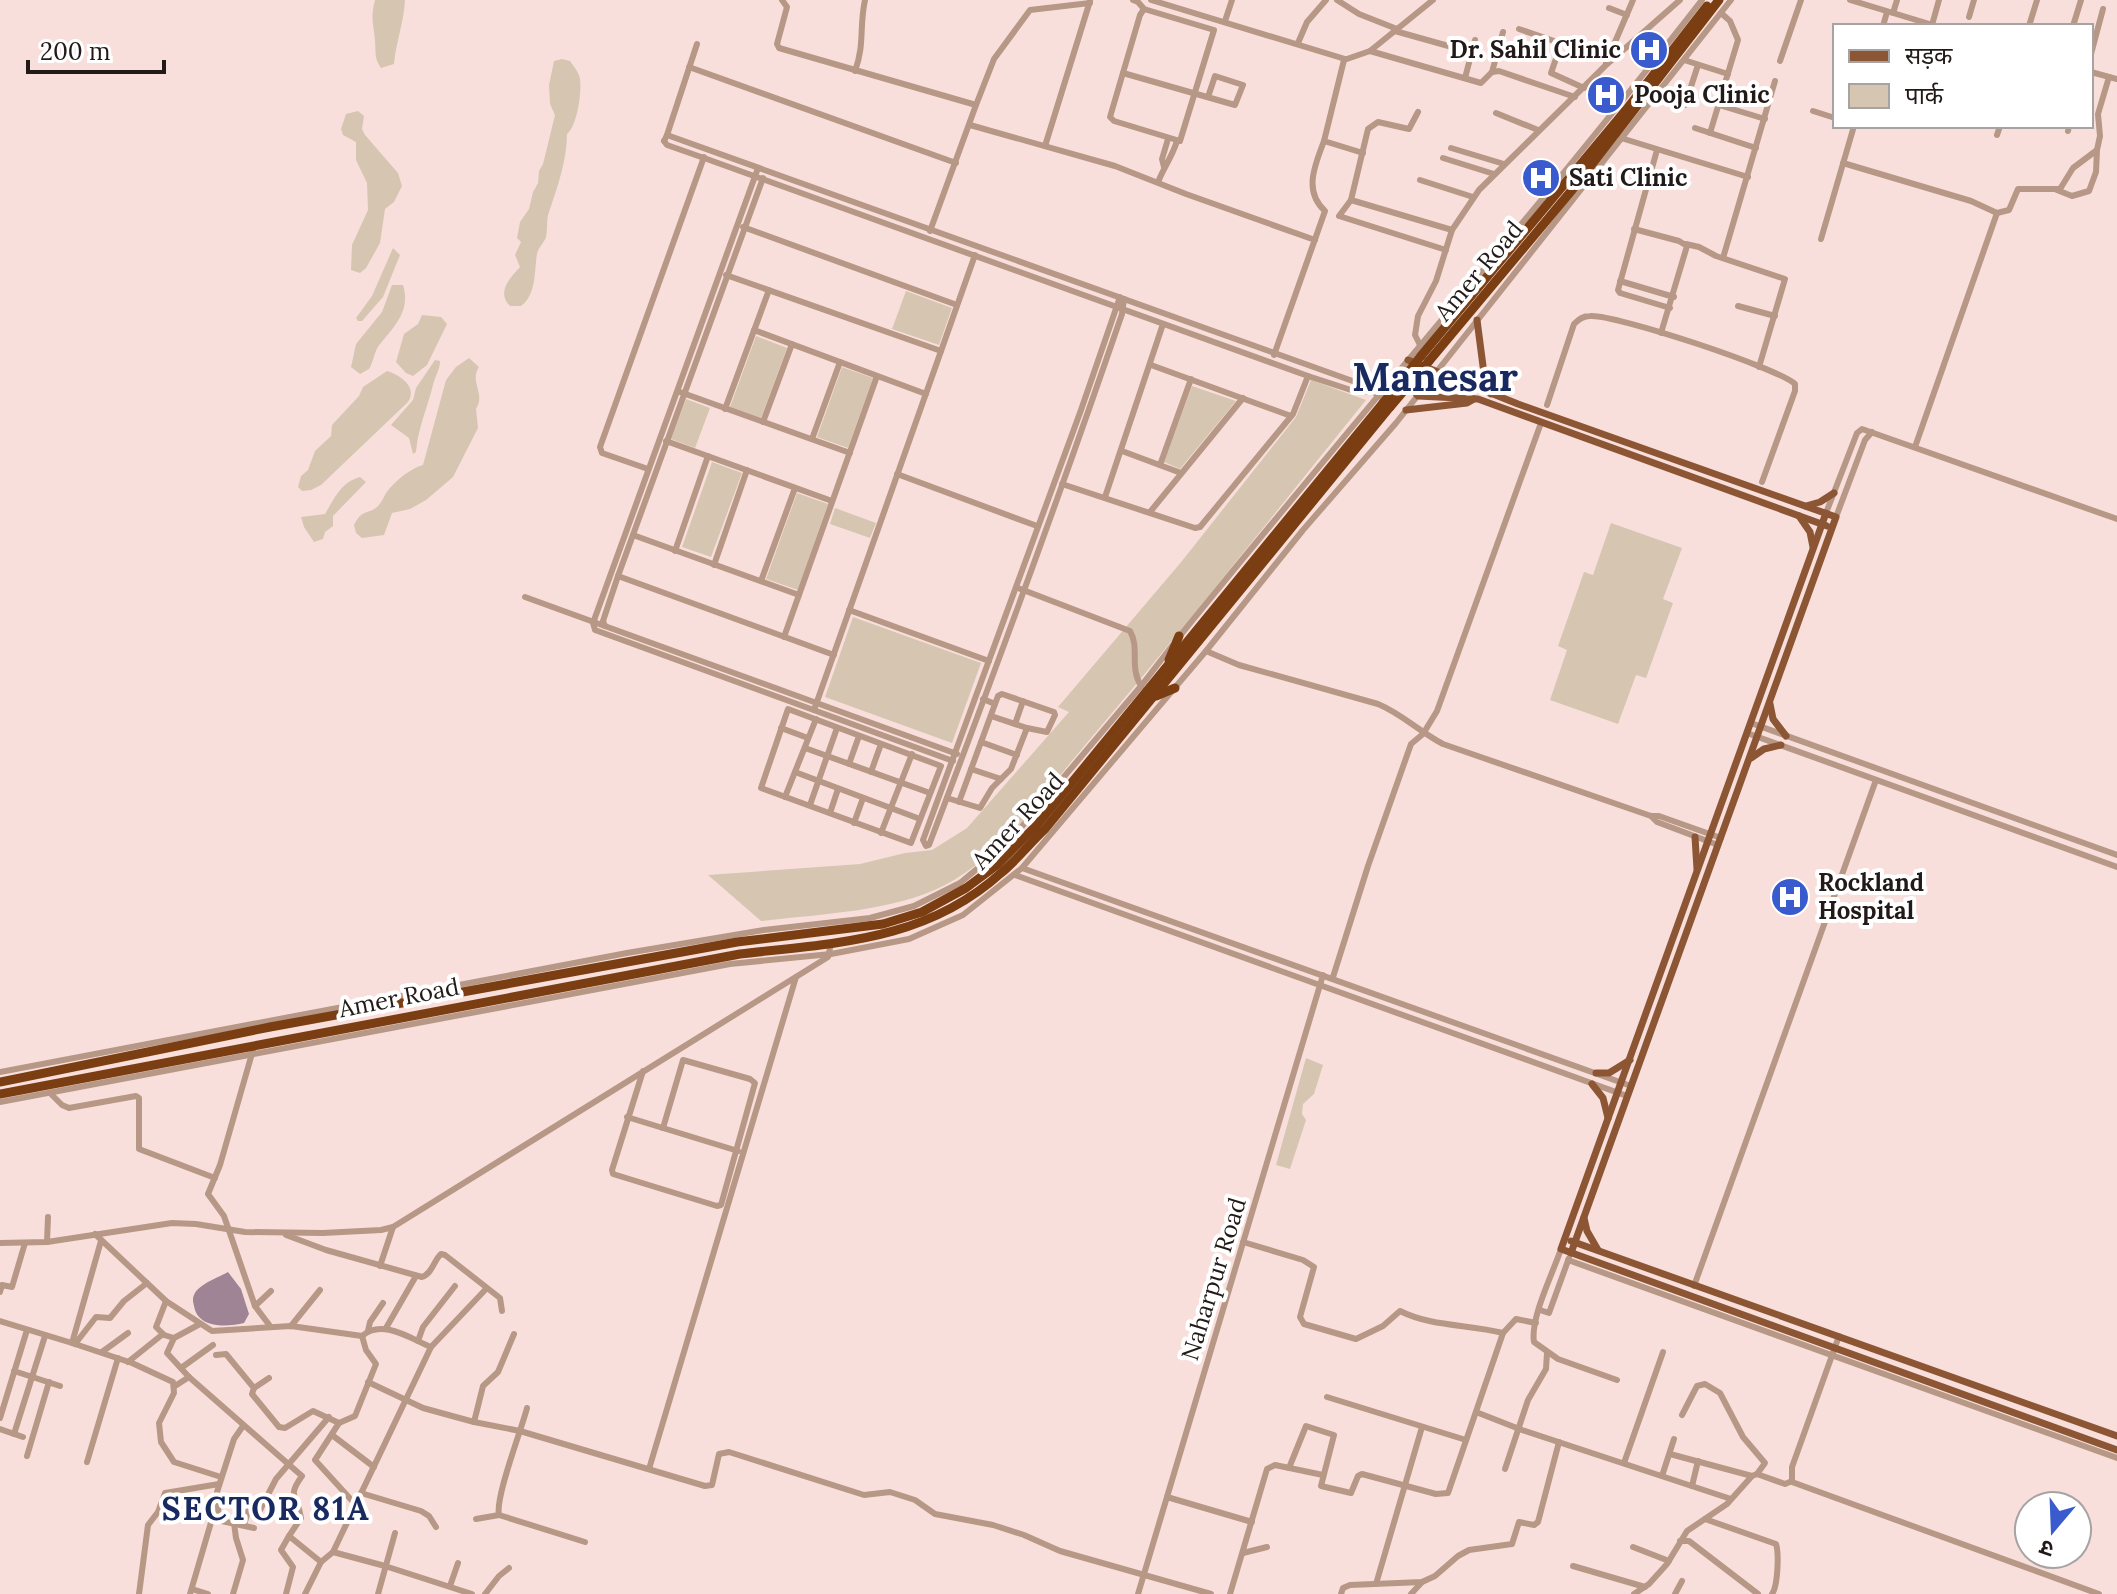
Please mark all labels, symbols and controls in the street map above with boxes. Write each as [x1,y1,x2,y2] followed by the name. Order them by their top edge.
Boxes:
[28,24,164,74] scale bar
[1833,24,2093,128] legend
[1628,29,1670,71] hospital icon: Dr. Sahil Clinic
[1450,34,1622,65] place label: Dr. Sahil Clinic
[40,36,110,67] text: 200 m
[1905,40,1953,71] text: सड़क
[1585,74,1627,116] hospital icon: Pooja Clinic
[1634,79,1770,110] place label: Pooja Clinic
[1905,80,1944,111] text: पार्क
[1520,157,1562,199] hospital icon: Sati Clinic
[1569,162,1688,193] place label: Sati Clinic
[1427,214,1530,328] street label: Amer Road
[1352,351,1518,402] district label: Manesar
[964,766,1071,877] street label: Amer Road
[1818,867,1924,926] place label: Rockland Hospital
[1769,876,1811,918] hospital icon: Rockland Hospital
[335,971,462,1025] street label: Amer Road
[1174,1194,1253,1364] street label: Naharpur Road
[161,1488,371,1529] district label: SECTOR 81A
[2013,1490,2093,1570] north arrow
[2035,1533,2057,1564] text: उ

